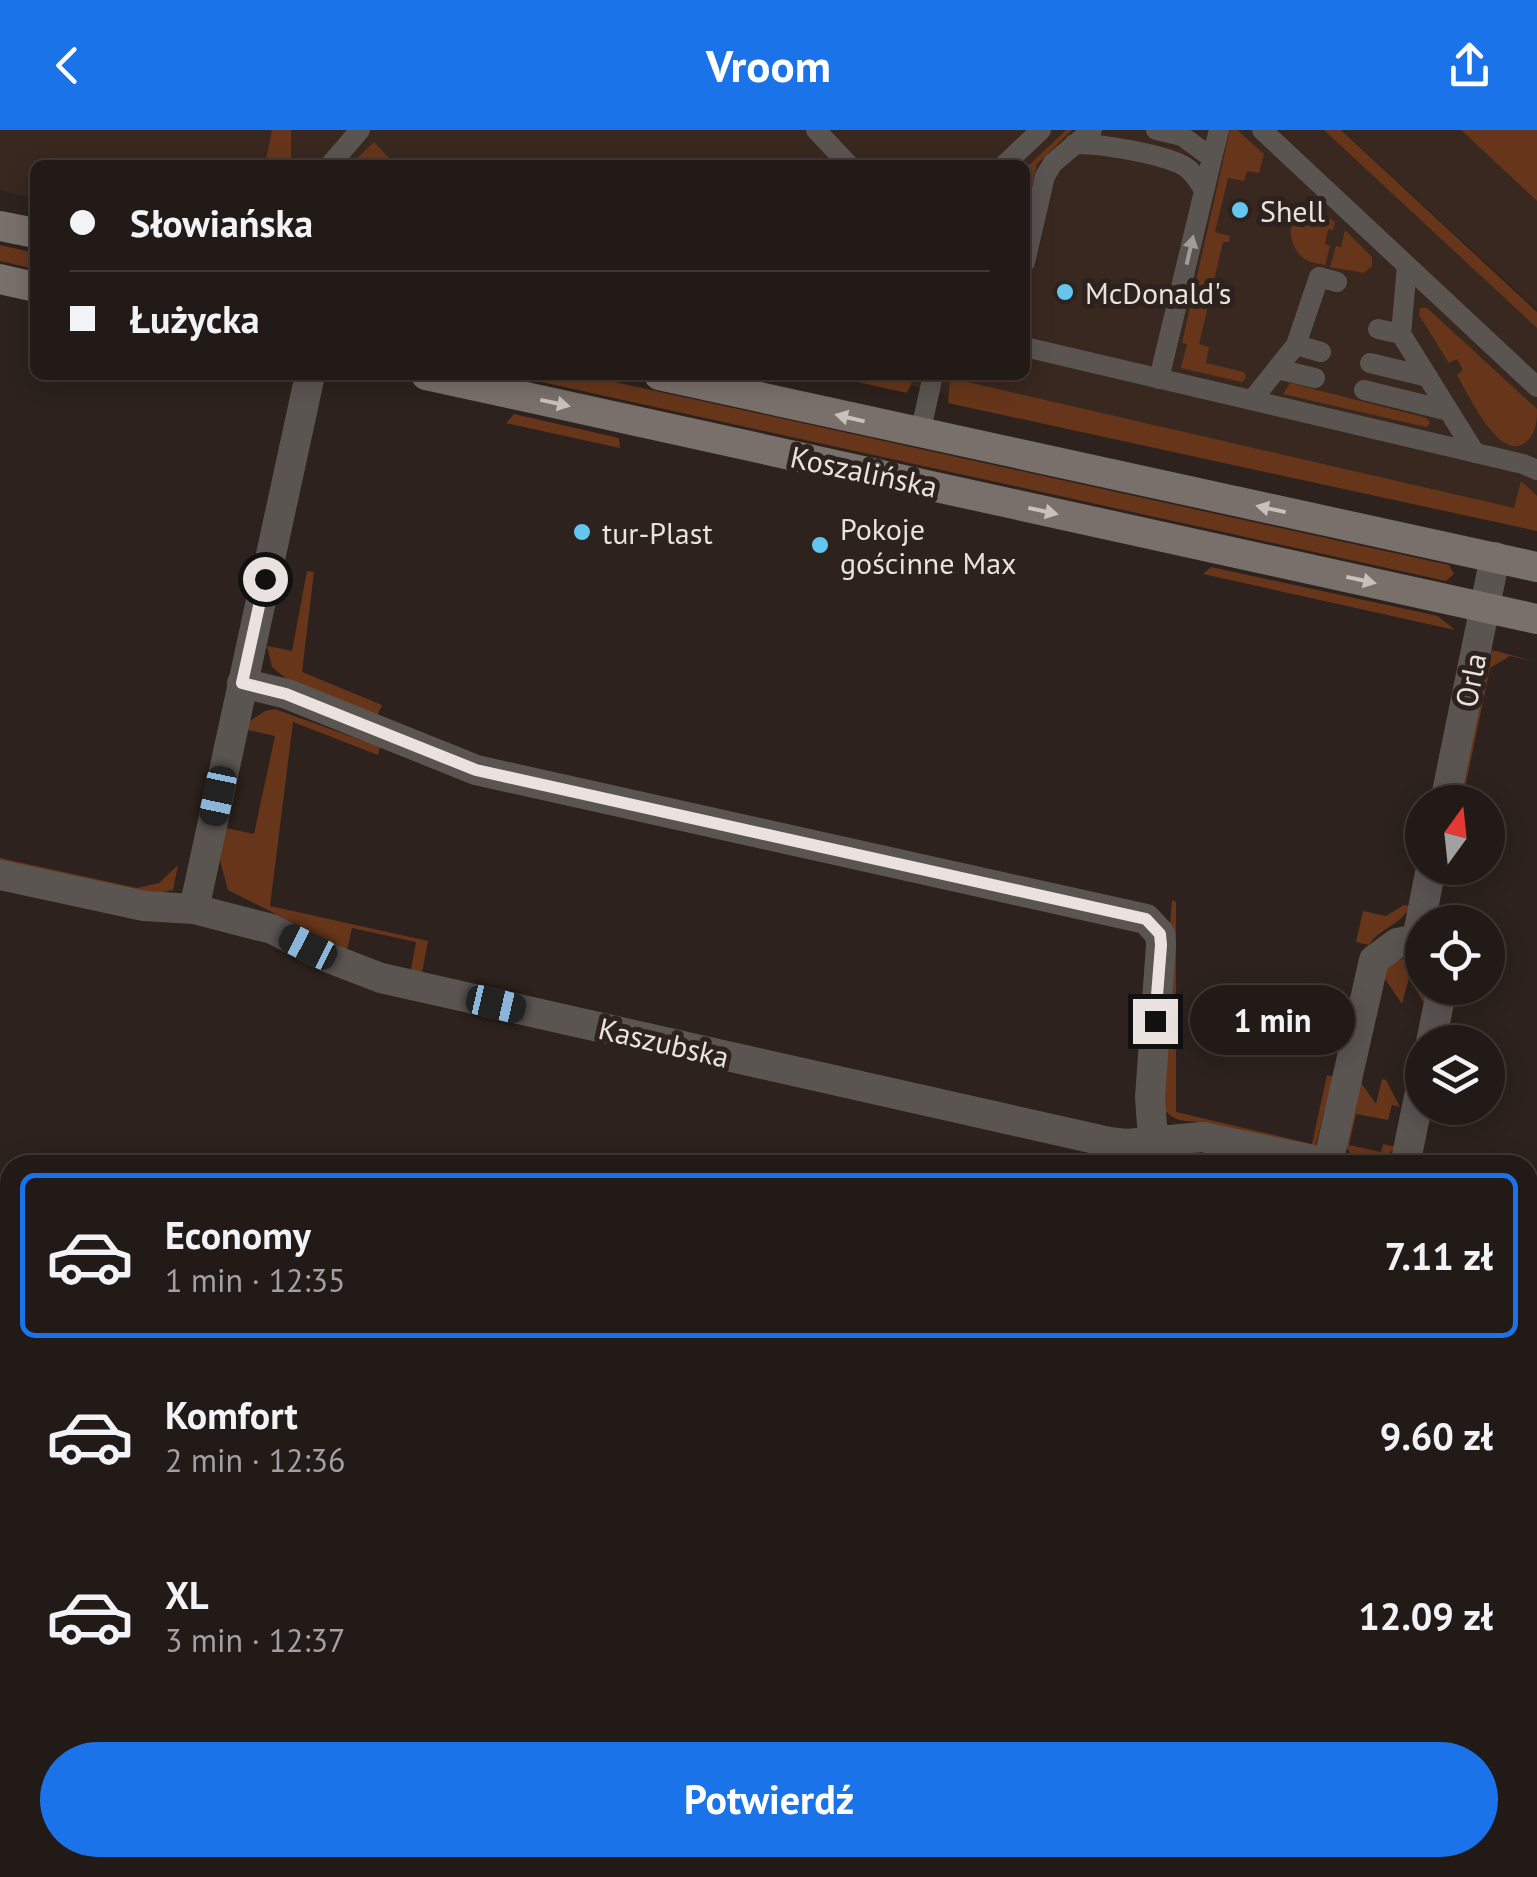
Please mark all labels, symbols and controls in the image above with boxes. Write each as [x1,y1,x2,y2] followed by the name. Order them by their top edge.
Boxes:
[706,36,831,94] text: Vroom
[40,38,95,93] icon: back
[1442,38,1497,93] icon: share
[1260,191,1325,230] place label: Shell
[130,198,313,247] text: Słowiańska
[1229,199,1251,221] marker: Shell
[1183,234,1198,265] one-way arrow
[1085,273,1231,312] place label: McDonald's
[1054,281,1076,303] marker: McDonald's
[130,294,260,343] text: Łużycka
[540,396,571,412] one-way arrow
[834,410,865,426] one-way arrow
[787,436,941,506] street label: Koszalińska
[1255,501,1286,516] one-way arrow
[1028,503,1059,519] one-way arrow
[840,509,1017,582] place label: Pokoje gościnne Max
[602,513,713,552] place label: tur-Plast
[571,521,593,543] marker: tur-Plast
[809,534,831,556] marker: Pokoje gościnne Max
[243,557,288,602] route start
[1346,573,1377,589] one-way arrow
[1446,650,1494,710] street label: Orla
[197,764,239,828] car
[1405,785,1505,885] north arrow
[1405,785,1505,1125] map controls
[1405,905,1505,1005] button: locate
[274,920,342,974] car
[463,983,529,1025] car
[1190,986,1355,1056] callout: 1 min
[1133,999,1178,1044] route end
[1233,999,1312,1041] text: 1 min
[595,1008,733,1076] street label: Kaszubska
[1405,1025,1505,1125] button: layers
[165,1210,311,1259] text: Economy
[45,1211,135,1301] icon: car
[1384,1231,1493,1280] text: 7.11 zł
[165,1259,345,1301] text: 1 min · 12:35
[165,1390,298,1439] text: Komfort
[45,1391,135,1481] icon: car
[1380,1411,1493,1460] text: 9.60 zł
[165,1439,345,1481] text: 2 min · 12:36
[165,1570,209,1619] text: XL
[45,1571,135,1661] icon: car
[1358,1591,1493,1640] text: 12.09 zł
[165,1619,345,1661] text: 3 min · 12:37
[40,1742,1498,1857] button: Potwierdź

